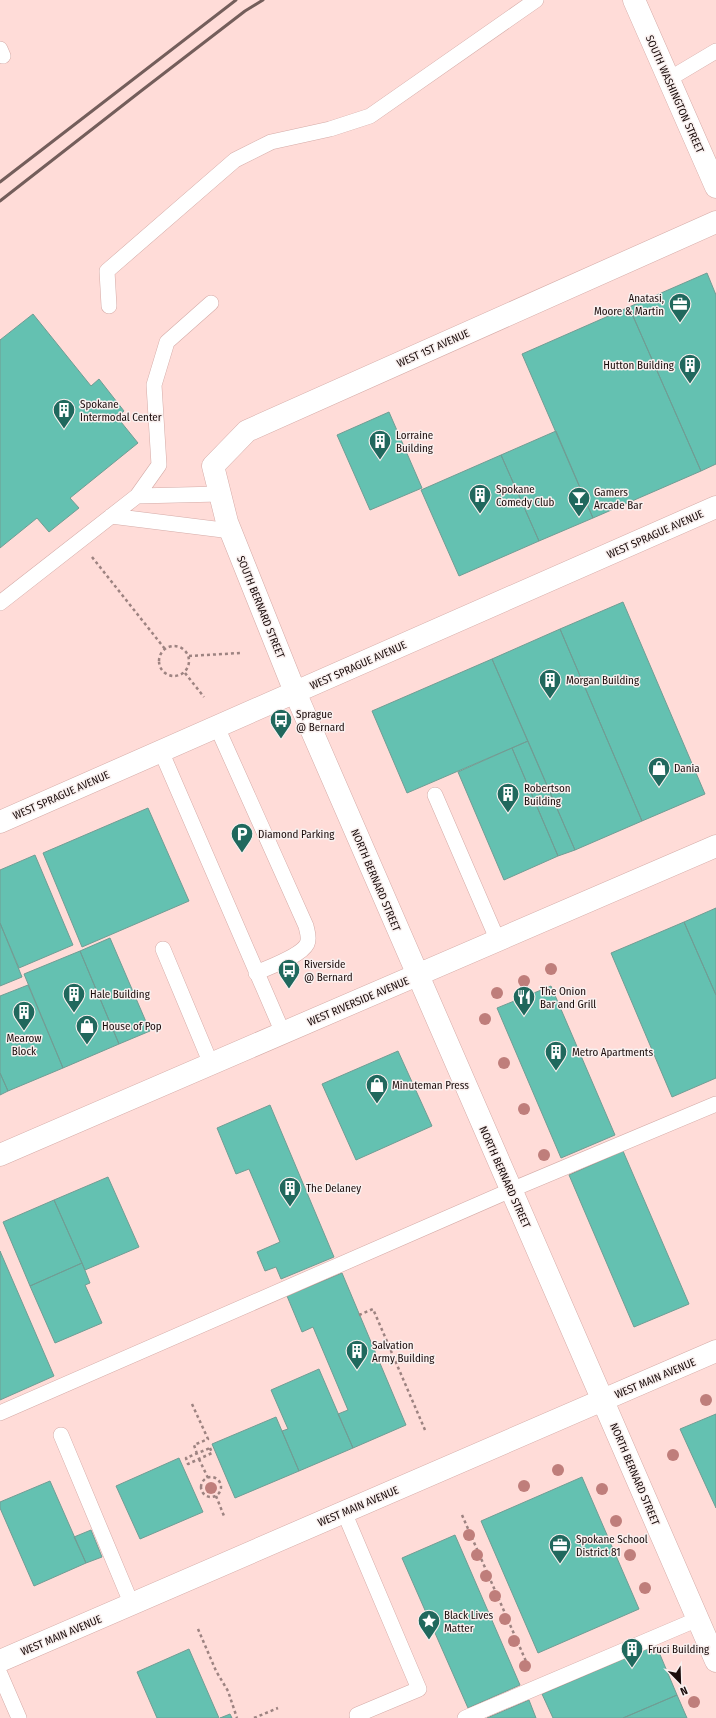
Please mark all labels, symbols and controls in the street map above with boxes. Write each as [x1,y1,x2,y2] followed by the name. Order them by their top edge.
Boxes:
[643,33,707,156] street label: SOUTH WASHINGTON STREET
[667,291,693,324] office icon: Anatasi, Moore & Martin
[594,292,664,318] place label: Anatasi, Moore & Martin
[395,327,472,370] street label: WEST 1ST AVENUE
[677,352,703,385] building icon: Hutton Building
[603,359,675,372] place label: Hutton Building
[51,397,77,430] building icon: Spokane Intermodal Center
[80,398,162,424] place label: Spokane Intermodal Center
[367,428,393,461] building icon: Lorraine Building
[396,429,434,455] place label: Lorraine Building
[467,482,493,515] building icon: Spokane Comedy Club
[496,483,555,509] place label: Spokane Comedy Club
[566,485,592,518] bar icon: Gamers Arcade Bar
[594,486,643,512] place label: Gamers Arcade Bar
[605,507,705,562] street label: WEST SPRAGUE AVENUE
[234,554,287,661] street label: SOUTH BERNARD STREET
[308,638,408,693] street label: WEST SPRAGUE AVENUE
[537,667,563,700] building icon: Morgan Building
[566,674,640,687] place label: Morgan Building
[268,707,294,740] bus stop icon: Sprague @ Bernard
[296,708,345,734] place label: Sprague @ Bernard
[646,755,672,788] shop icon: Dania
[674,762,700,775] place label: Dania
[11,768,111,823] street label: WEST SPRAGUE AVENUE
[495,781,521,814] building icon: Robertson Building
[524,782,571,808] place label: Robertson Building
[229,821,255,854] parking icon: Diamond Parking
[348,827,403,934] street label: NORTH BERNARD STREET
[258,828,335,841] place label: Diamond Parking
[276,957,302,990] bus stop icon: Riverside @ Bernard
[304,958,353,984] place label: Riverside @ Bernard
[306,974,411,1029] street label: WEST RIVERSIDE AVENUE
[61,981,87,1014] building icon: Hale Building
[511,984,537,1017] restaurant icon: The Onion Bar and Grill
[540,985,596,1011] place label: The Onion Bar and Grill
[90,988,151,1001] place label: Hale Building
[11,999,37,1032] building icon: Mearow Block
[74,1013,100,1046] shop icon: House of Pop
[102,1020,162,1033] place label: House of Pop
[6,1032,42,1058] place label: Mearow Block
[543,1039,569,1072] building icon: Metro Apartments
[572,1046,653,1059] place label: Metro Apartments
[364,1072,390,1105] shop icon: Minuteman Press
[392,1079,469,1092] place label: Minuteman Press
[476,1124,533,1231] street label: NORTH BERNARD STREET
[277,1175,303,1208] building icon: The Delaney
[306,1182,361,1195] place label: The Delaney
[344,1338,370,1371] building icon: Salvation Army Building
[372,1339,435,1365] place label: Salvation Army Building
[613,1356,698,1401] street label: WEST MAIN AVENUE
[607,1421,662,1528] street label: NORTH BERNARD STREET
[316,1484,401,1529] street label: WEST MAIN AVENUE
[547,1532,573,1565] office icon: Spokane School District 81
[576,1533,648,1559] place label: Spokane School District 81
[416,1608,442,1641] place icon: Black Lives Matter
[444,1609,494,1635] place label: Black Lives Matter
[19,1613,104,1658] street label: WEST MAIN AVENUE
[619,1636,645,1669] building icon: Fruci Building
[648,1643,710,1656] place label: Fruci Building
[660,1662,700,1702] north arrow
[678,1683,689,1698] text: N

